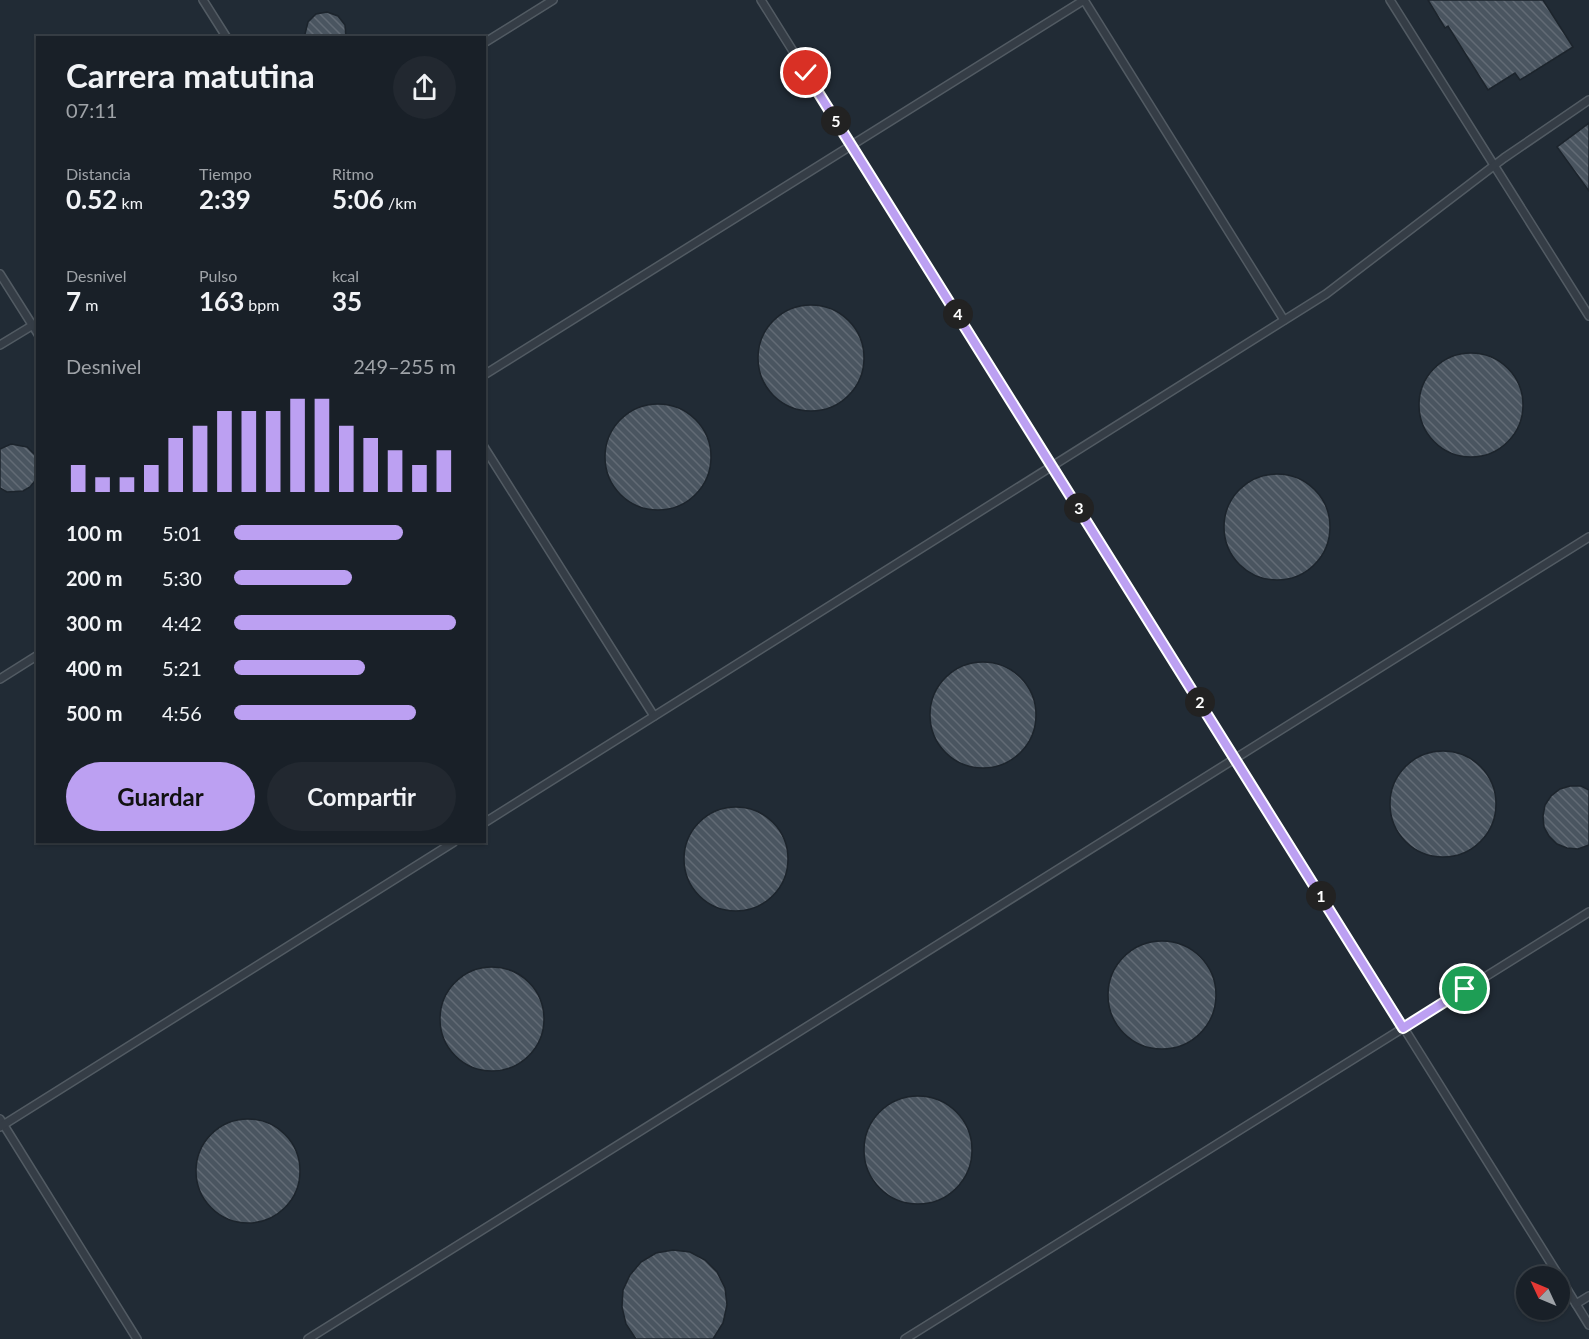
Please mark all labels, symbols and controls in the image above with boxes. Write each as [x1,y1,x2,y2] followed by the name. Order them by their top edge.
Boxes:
[780,47,831,98] pin
[66,55,315,95] text: Carrera matutina
[393,56,456,119] button: share
[789,56,822,89] icon: check
[66,98,117,122] text: 07:11
[821,106,851,136] pin: 5
[831,111,841,130] text: 5
[66,164,131,183] text: Distancia
[199,164,252,183] text: Tiempo
[332,164,374,183] text: Ritmo
[66,183,117,215] text: 0.52
[199,183,251,215] text: 2:39
[332,183,384,215] text: 5:06
[117,193,143,212] text: km
[384,193,417,212] text: /km
[66,266,126,285] text: Desnivel
[199,266,237,285] text: Pulso
[332,266,359,285] text: kcal
[66,285,81,317] text: 7
[199,285,244,317] text: 163
[332,285,362,317] text: 35
[81,295,98,314] text: m
[244,295,279,314] text: bpm
[943,299,973,329] pin: 4
[953,304,963,323] text: 4
[66,354,142,378] text: Desnivel
[353,354,456,378] text: 249–255 m
[1064,493,1094,523] pin: 3
[1074,498,1084,517] text: 3
[66,521,122,545] text: 100 m
[162,521,202,545] text: 5:01
[66,566,122,590] text: 200 m
[162,566,202,590] text: 5:30
[66,611,122,635] text: 300 m
[162,611,202,635] text: 4:42
[66,656,122,680] text: 400 m
[162,656,202,680] text: 5:21
[1185,687,1215,717] pin: 2
[1195,692,1205,711] text: 2
[66,701,122,725] text: 500 m
[162,701,202,725] text: 4:56
[66,762,255,831] button: Guardar
[267,762,456,831] button: Compartir
[1306,881,1336,911] pin: 1
[1316,886,1326,905] text: 1
[1439,963,1490,1014] pin
[1448,972,1481,1005] icon: arrive
[1516,1266,1570,1320] north arrow
[1516,1266,1570,1320] map controls

